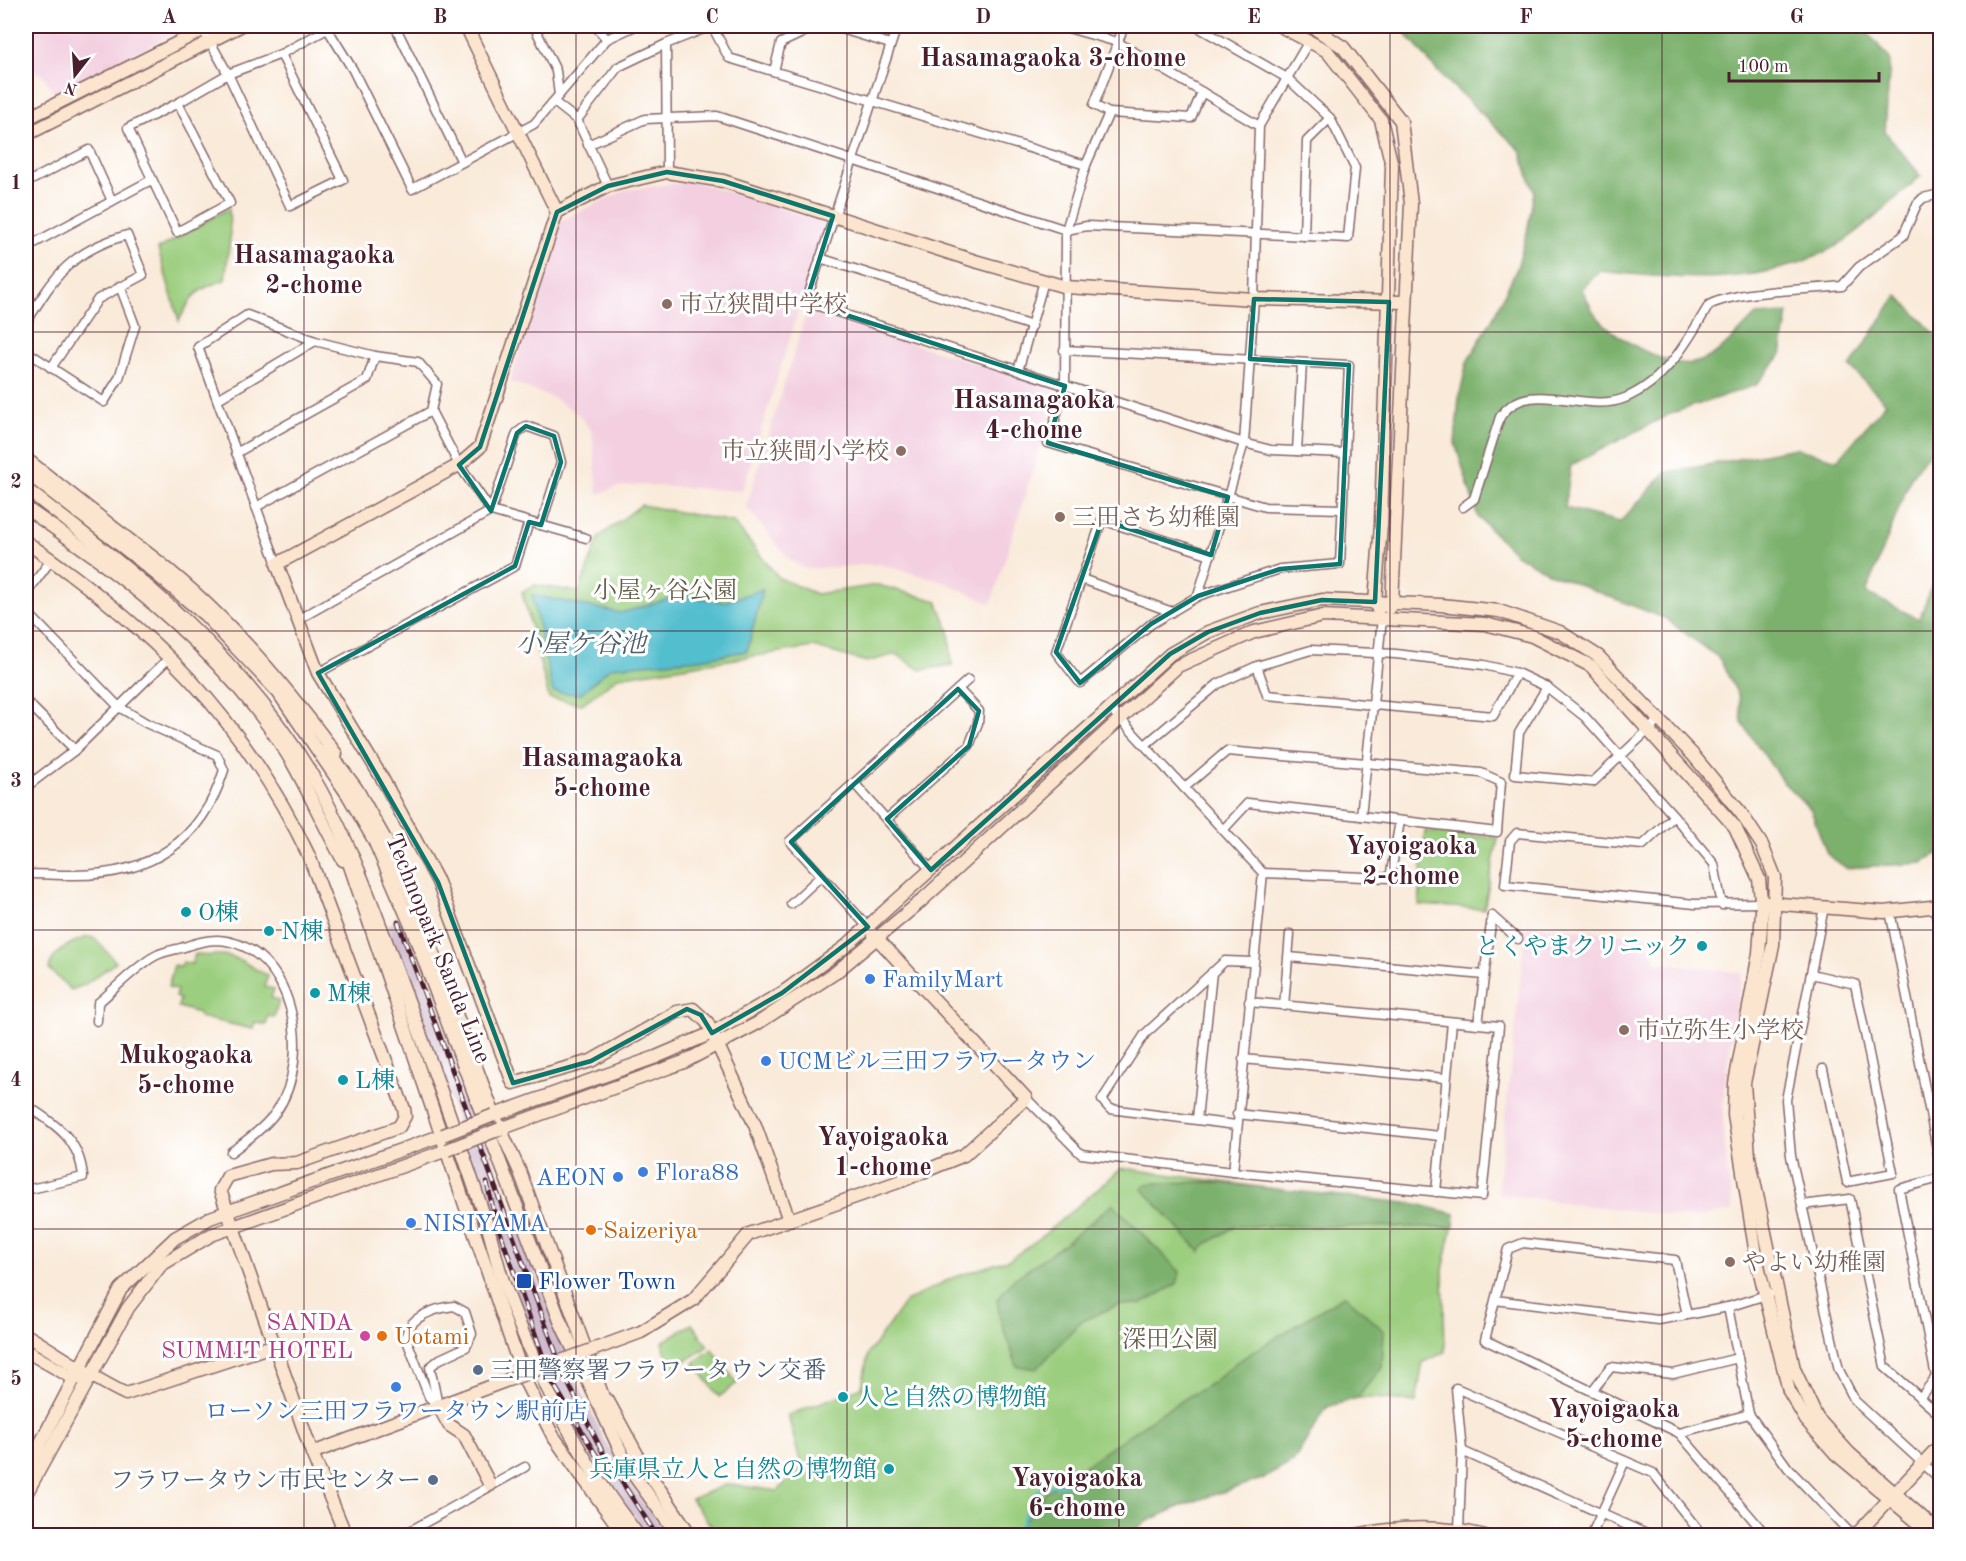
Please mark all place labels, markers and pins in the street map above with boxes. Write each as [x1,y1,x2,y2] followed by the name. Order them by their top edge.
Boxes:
[679,291,847,318] place label: 市立狭間中学校
[660,297,674,311] marker: 市立狭間中学校
[721,438,889,465] place label: 市立狭間小学校
[894,444,908,458] marker: 市立狭間小学校
[1072,504,1240,531] place label: 三田さち幼稚園
[1053,510,1067,524] marker: 三田さち幼稚園
[198,899,239,926] place label: O棟
[179,905,193,919] marker: O棟
[281,918,323,945] place label: N棟
[262,924,276,938] marker: N棟
[1475,935,1690,960] place label: とくやまクリニック
[1695,939,1709,953] marker: とくやまクリニック
[882,969,1004,993] place label: FamilyMart
[863,972,877,986] marker: FamilyMart
[327,980,371,1007] place label: M棟
[308,986,322,1000] marker: M棟
[1636,1017,1804,1044] place label: 市立弥生小学校
[1617,1023,1631,1037] marker: 市立弥生小学校
[778,1050,1096,1075] place label: UCMビル三田フラワータウン
[759,1054,773,1068] marker: UCMビル三田フラワータウン
[355,1067,395,1094] place label: L棟
[336,1073,350,1087] marker: L棟
[655,1162,739,1186] place label: Flora88
[636,1165,650,1179] marker: Flora88
[536,1167,606,1191] place label: AEON
[611,1170,625,1184] marker: AEON
[423,1213,547,1237] place label: NISIYAMA
[404,1216,418,1230] marker: NISIYAMA
[603,1220,698,1244] place label: Saizeriya
[584,1223,598,1237] marker: Saizeriya
[1742,1249,1886,1276] place label: やよい幼稚園
[1723,1255,1737,1269] marker: やよい幼稚園
[538,1271,676,1295] place label: Flower Town
[515,1272,533,1290] marker: Flower Town
[161,1312,353,1364] place label: SANDA SUMMIT HOTEL
[394,1326,469,1350] place label: Uotami
[358,1329,372,1343] marker: SANDA SUMMIT HOTEL
[375,1329,389,1343] marker: Uotami
[490,1357,826,1384] place label: 三田警察署フラワータウン交番
[471,1363,485,1377] marker: 三田警察署フラワータウン交番
[389,1380,403,1394] marker: ローソン三田フラワータウン駅前店
[855,1384,1047,1411] place label: 人と自然の博物館
[836,1390,850,1404] marker: 人と自然の博物館
[204,1398,588,1425] place label: ローソン三田フラワータウン駅前店
[589,1456,877,1483] place label: 兵庫県立人と自然の博物館
[882,1462,896,1476] marker: 兵庫県立人と自然の博物館
[110,1467,421,1494] place label: フラワータウン市民センター
[426,1473,440,1487] marker: フラワータウン市民センター

